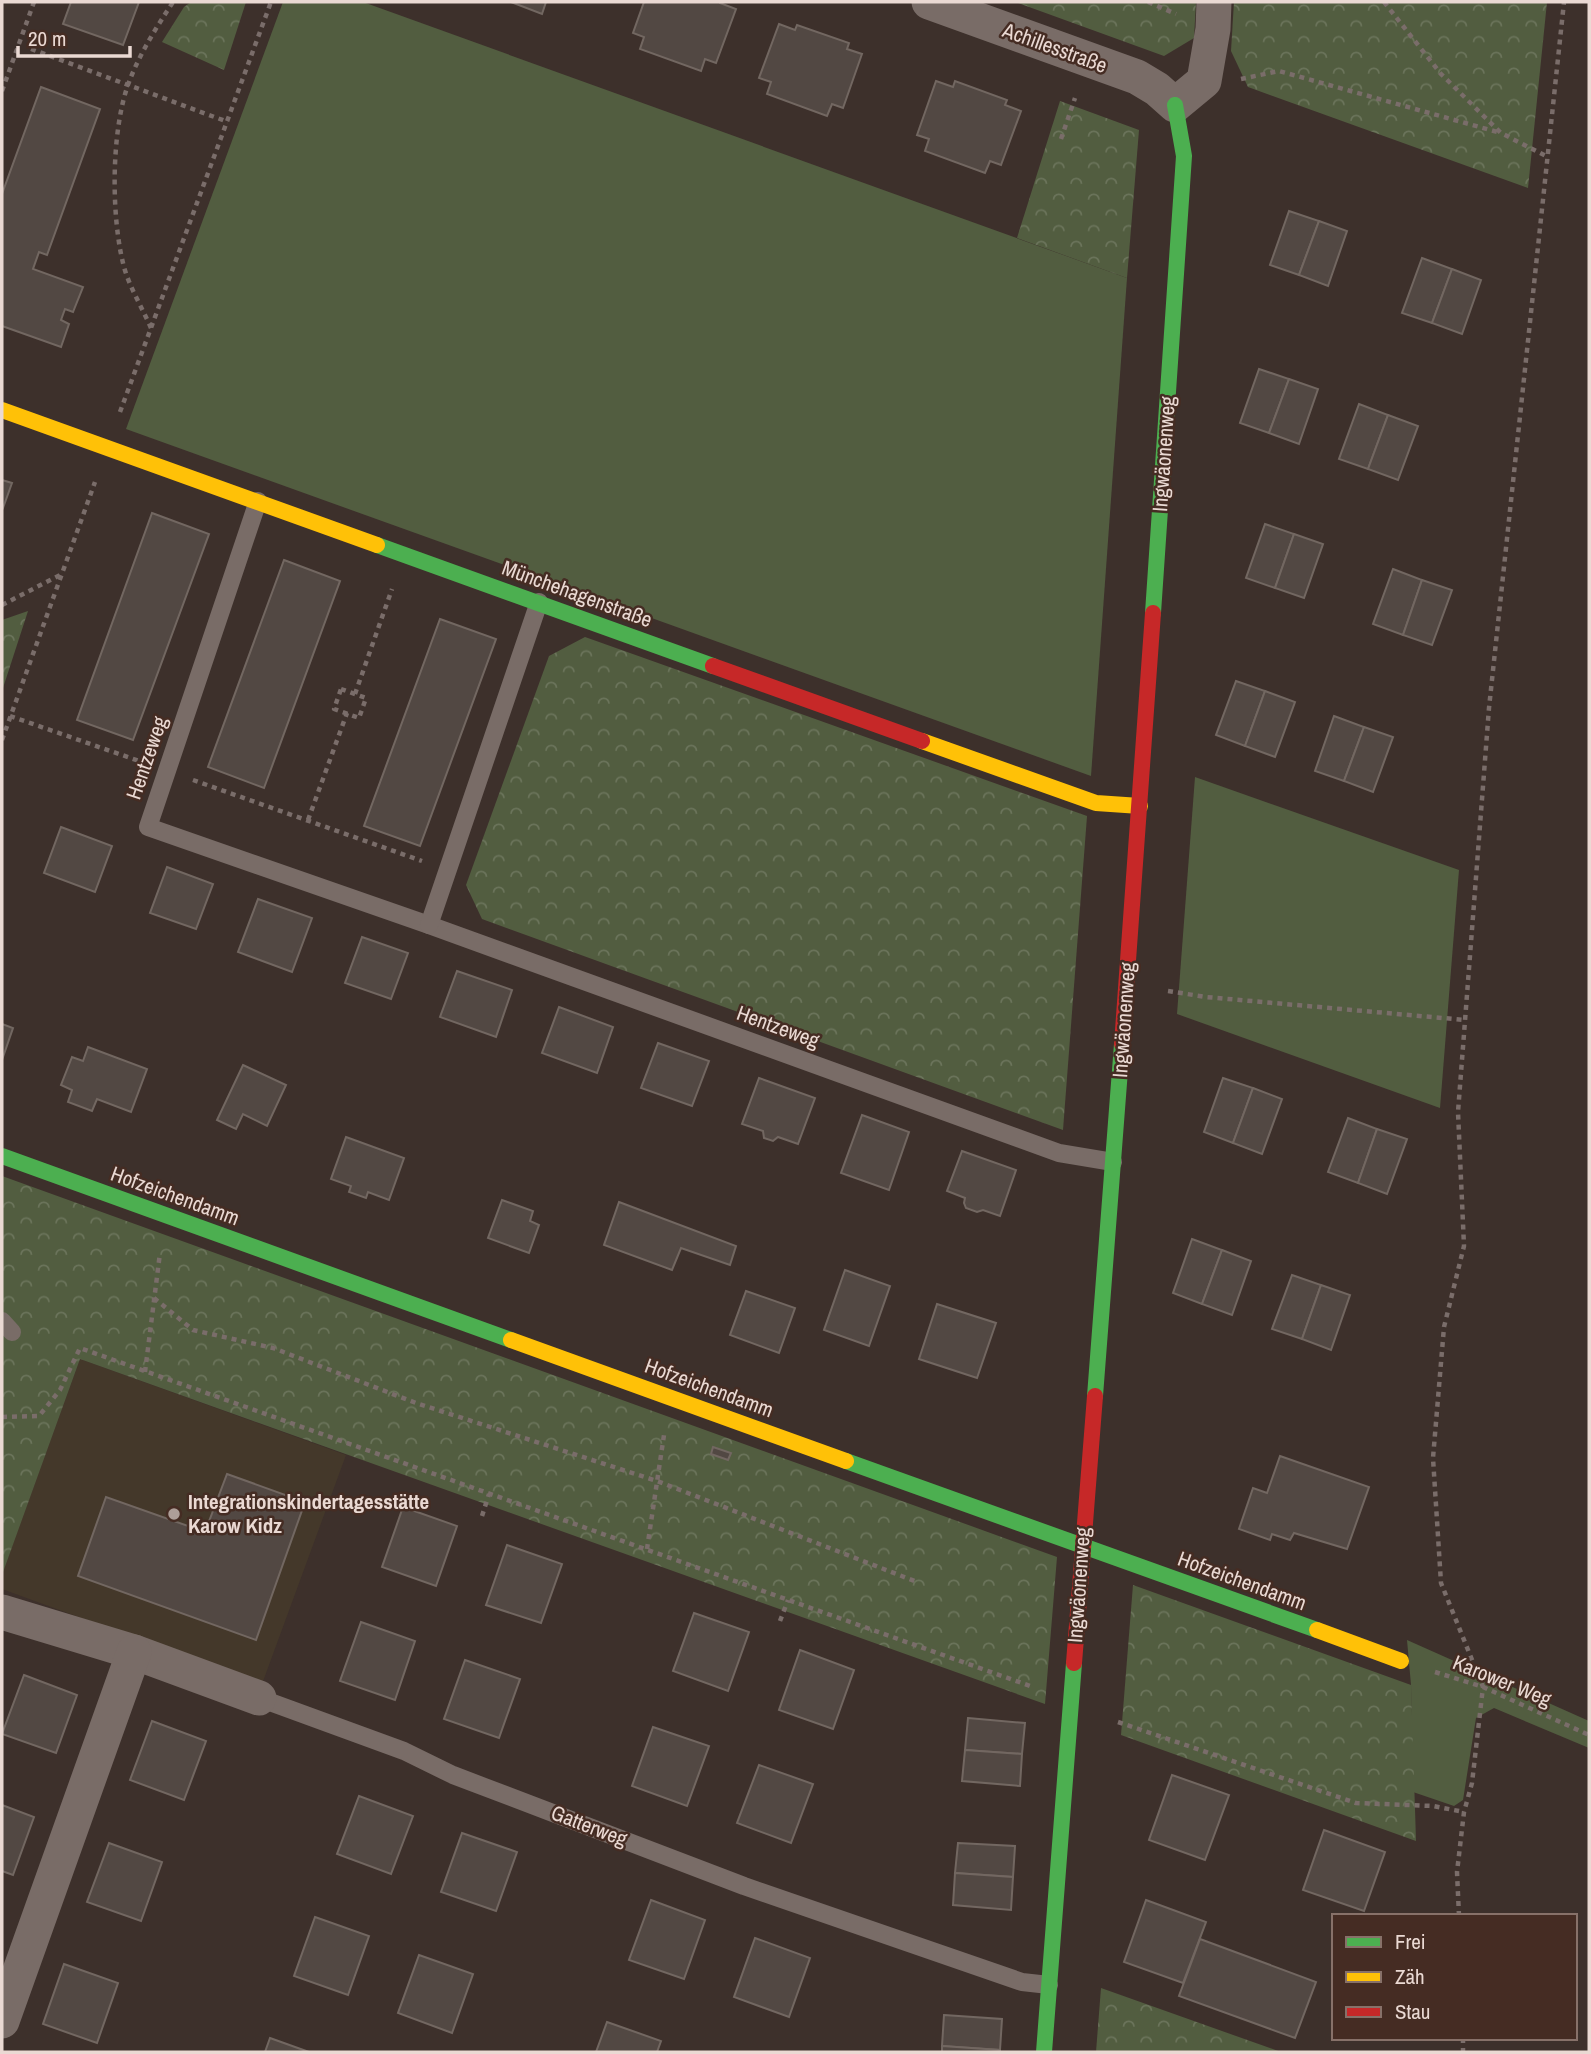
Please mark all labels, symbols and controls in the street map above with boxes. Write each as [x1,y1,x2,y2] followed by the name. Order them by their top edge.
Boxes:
[18,14,130,58] scale bar
[998,15,1111,80] street label: Achillesstraße
[28,24,66,53] text: 20 m
[1145,395,1182,513] street label: Ingwäonenweg
[498,553,656,634] street label: Münchehagenstraße
[119,712,174,803] street label: Hentzeweg
[1105,961,1142,1079] street label: Ingwäonenweg
[733,998,824,1055] street label: Hentzeweg
[107,1159,244,1232] street label: Hofzeichendamm
[641,1351,778,1424] street label: Hofzeichendamm
[188,1487,429,1540] place label: Integrationskindertagesstätte Karow Kidz
[166,1506,182,1522] marker: Integrationskindertagesstätte Karow Kidz
[1060,1526,1097,1644] street label: Ingwäonenweg
[1174,1544,1311,1617] street label: Hofzeichendamm
[1449,1648,1556,1714] street label: Karower Weg
[547,1798,632,1853] street label: Gatterweg
[1332,1914,1577,2040] legend
[1395,1927,1426,1956] text: Frei
[1395,1962,1425,1991] text: Zäh
[1395,1997,1430,2026] text: Stau

